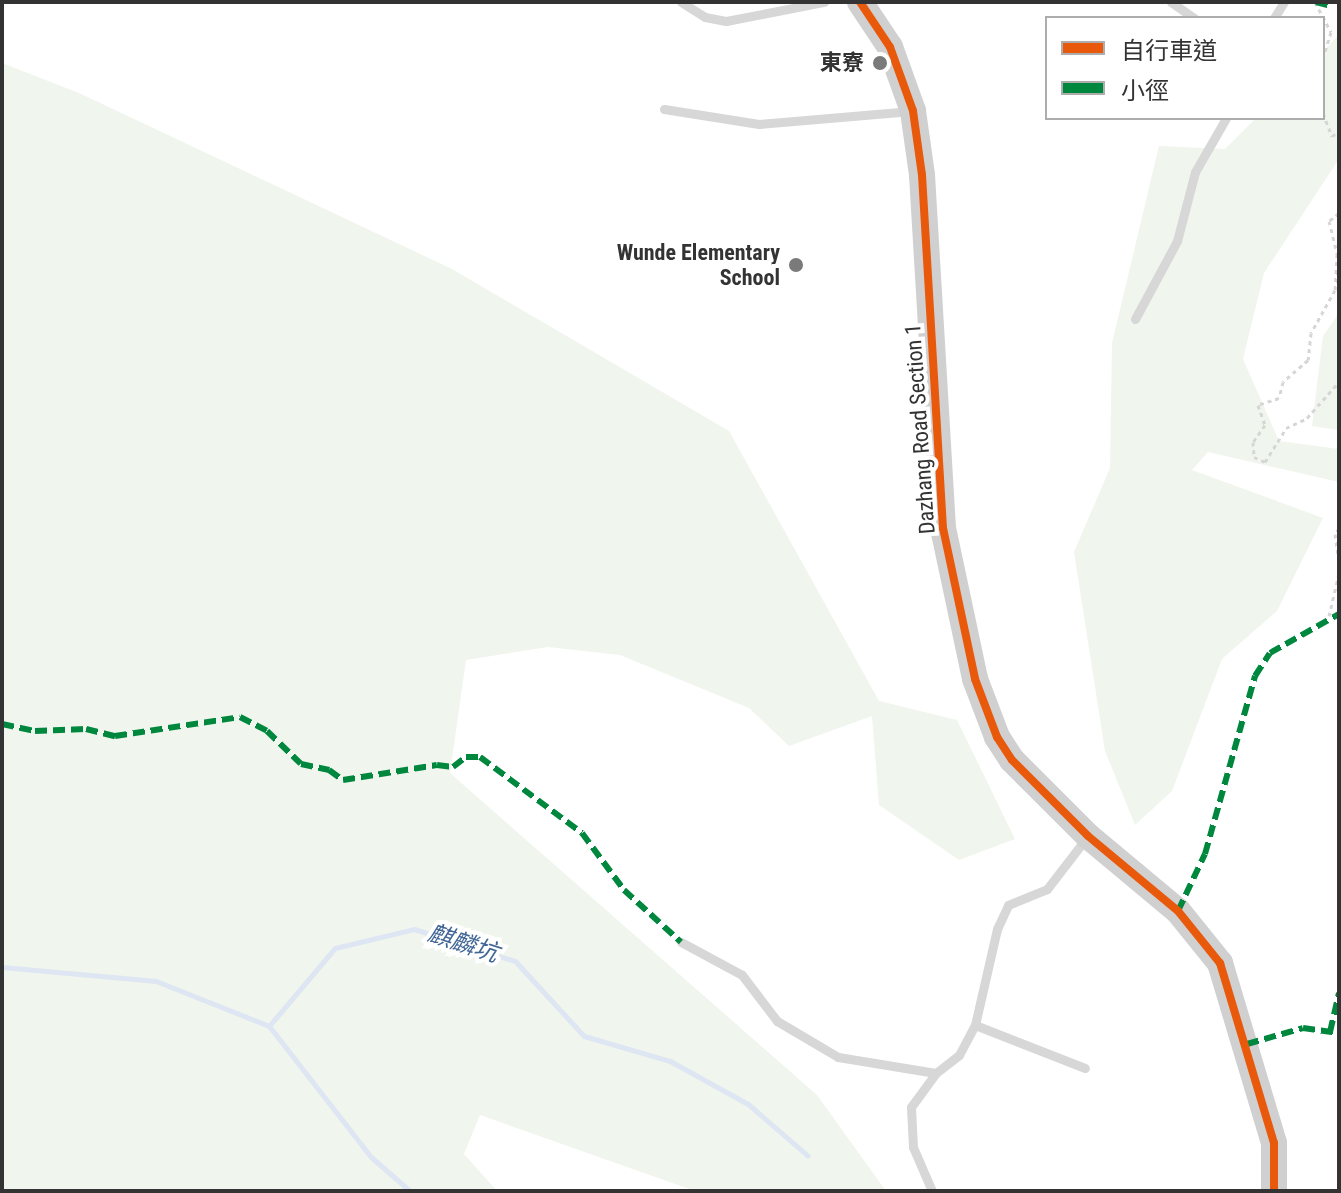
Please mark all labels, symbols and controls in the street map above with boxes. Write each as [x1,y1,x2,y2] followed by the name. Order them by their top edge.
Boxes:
[1045,16,1325,120] legend
[1121,37,1217,65] text: 自行車道
[820,50,864,76] place label: 東寮
[871,54,889,72] marker: 東寮
[1121,77,1169,105] text: 小徑
[617,239,780,290] place label: Wunde Elementary School
[787,256,805,274] marker: Wunde Elementary School
[899,323,941,535] street label: Dazhang Road Section 1
[424,919,502,969] water label: 麒麟坑

